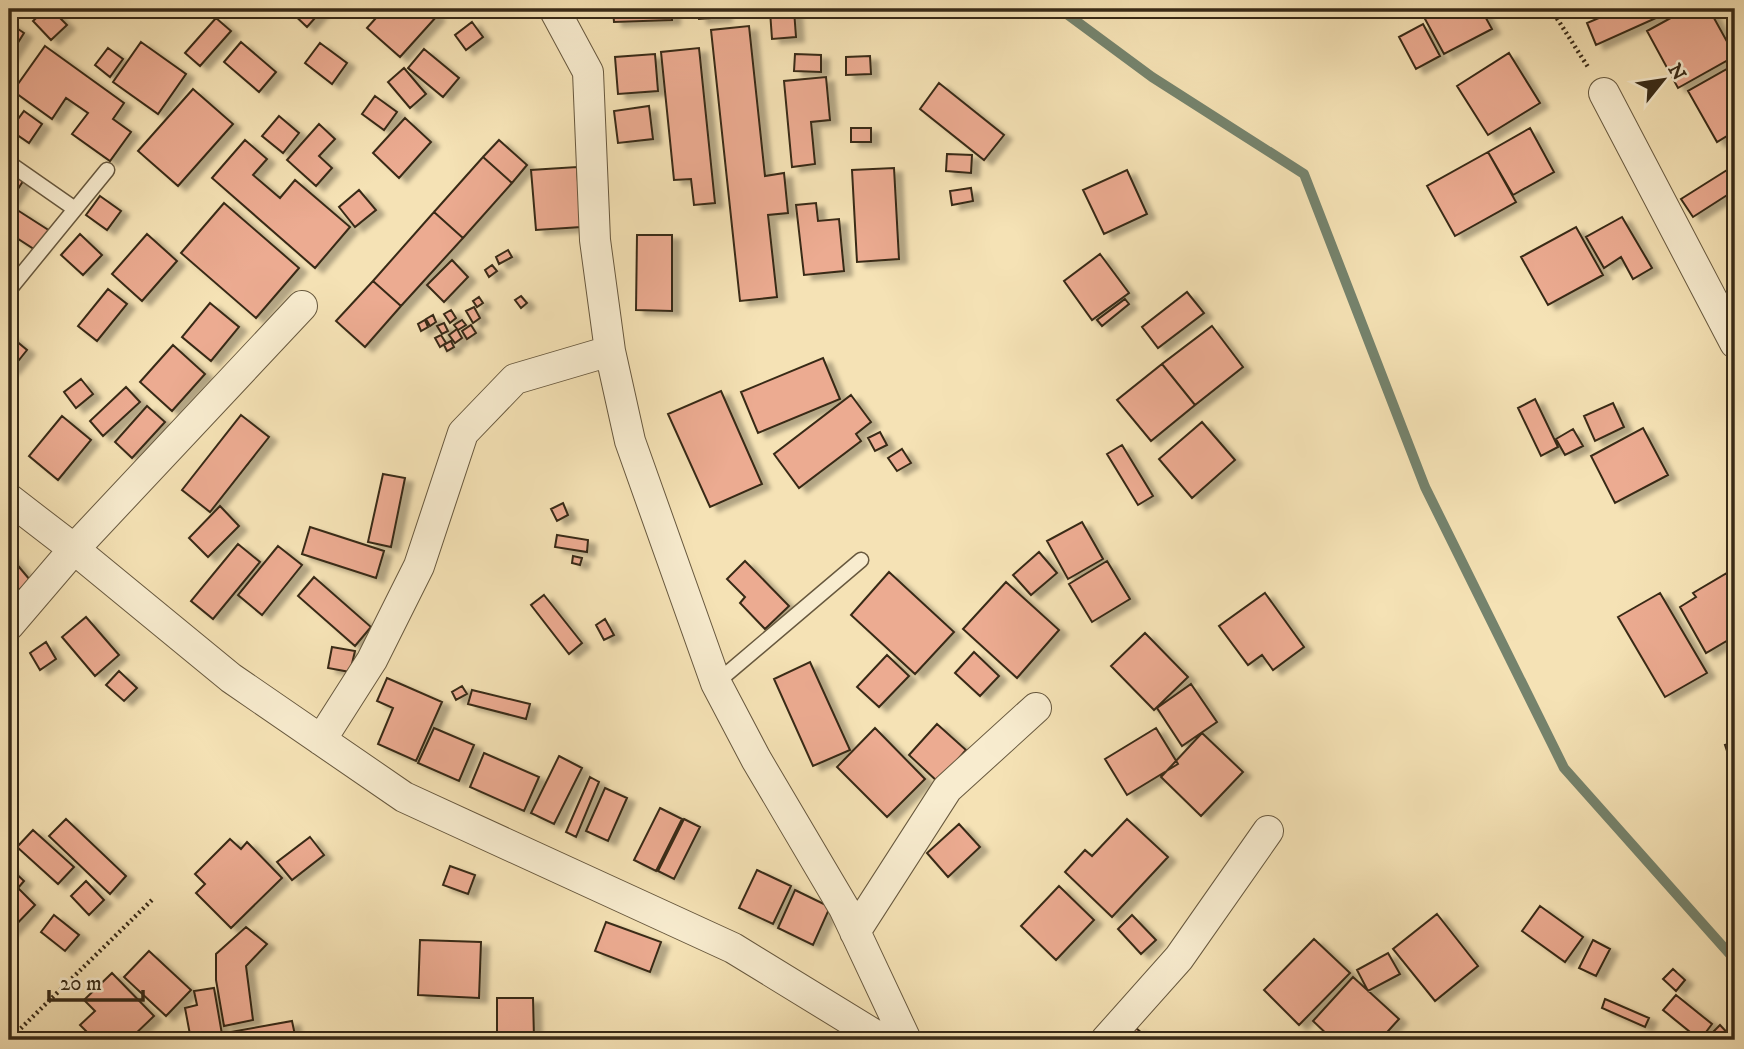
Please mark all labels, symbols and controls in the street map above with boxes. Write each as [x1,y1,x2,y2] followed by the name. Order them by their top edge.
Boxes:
[1628,46,1698,116] north arrow
[1663,60,1690,85] text: N
[49,958,144,1002] scale bar
[60,971,102,997] text: 20 m

